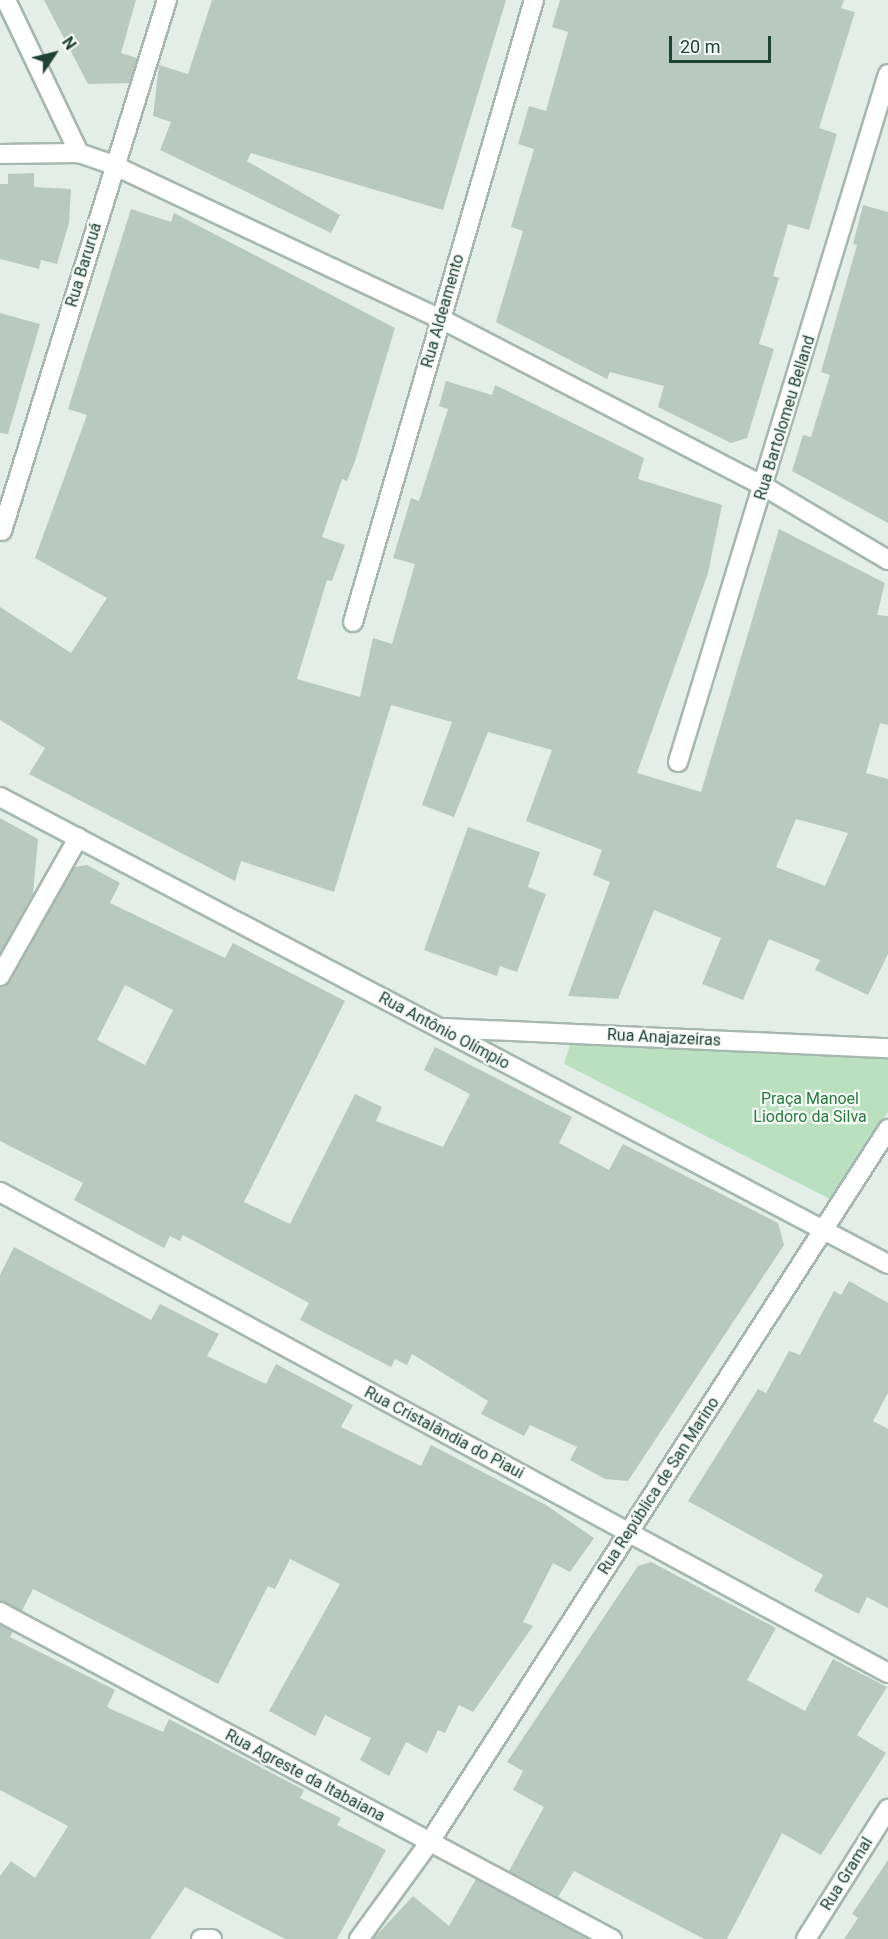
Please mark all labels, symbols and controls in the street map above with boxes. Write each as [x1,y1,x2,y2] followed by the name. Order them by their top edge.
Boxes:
[24,24,84,84] north arrow
[672,24,774,62] scale bar
[58,33,80,53] text: N
[680,36,720,57] text: 20 m
[62,220,106,310] street label: Rua Baruruá
[418,252,468,370] street label: Rua Aldeamento
[751,333,819,503] street label: Rua Bartolomeu Belland
[375,988,513,1074] street label: Rua Antônio Olímpio
[607,1025,721,1051] street label: Rua Anajazeiras
[753,1089,867,1127] park label: Praça Manoel Liodoro da Silva
[361,1383,527,1483] street label: Rua Cristalândia do Piaui
[594,1394,724,1578] street label: Rua República de San Marino
[222,1726,388,1826] street label: Rua Agreste da Itabaiana
[817,1834,877,1914] street label: Rua Gramal

